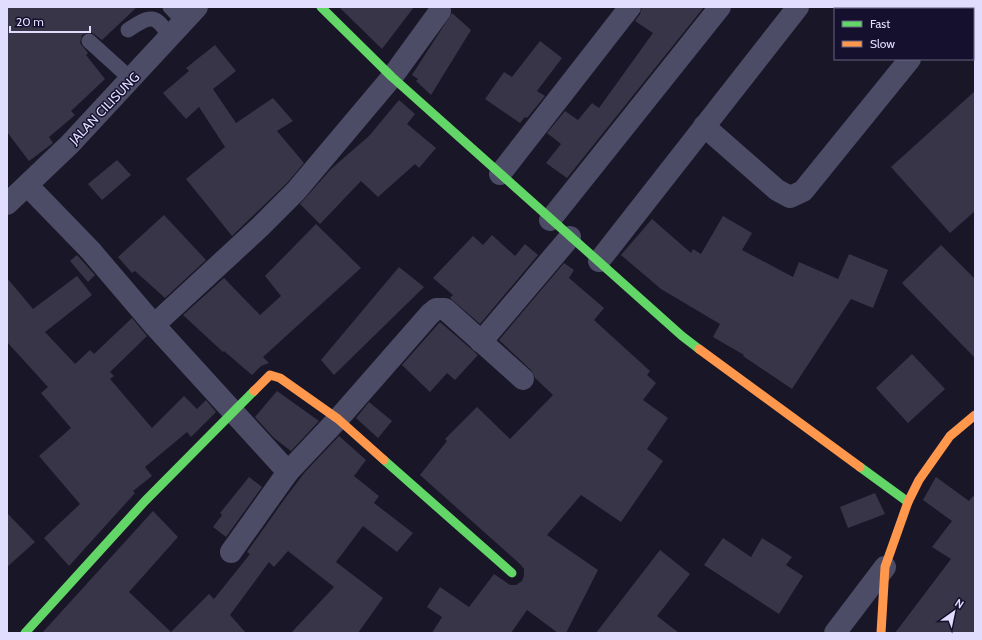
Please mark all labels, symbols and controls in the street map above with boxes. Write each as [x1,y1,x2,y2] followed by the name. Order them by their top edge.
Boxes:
[10,8,90,34] scale bar
[834,8,974,60] legend
[16,14,44,29] text: 20 m
[870,16,890,31] text: Fast
[870,36,895,51] text: Slow
[65,68,143,148] street label: JALAN CILISUNG
[934,592,974,632] north arrow
[952,596,967,612] text: N

